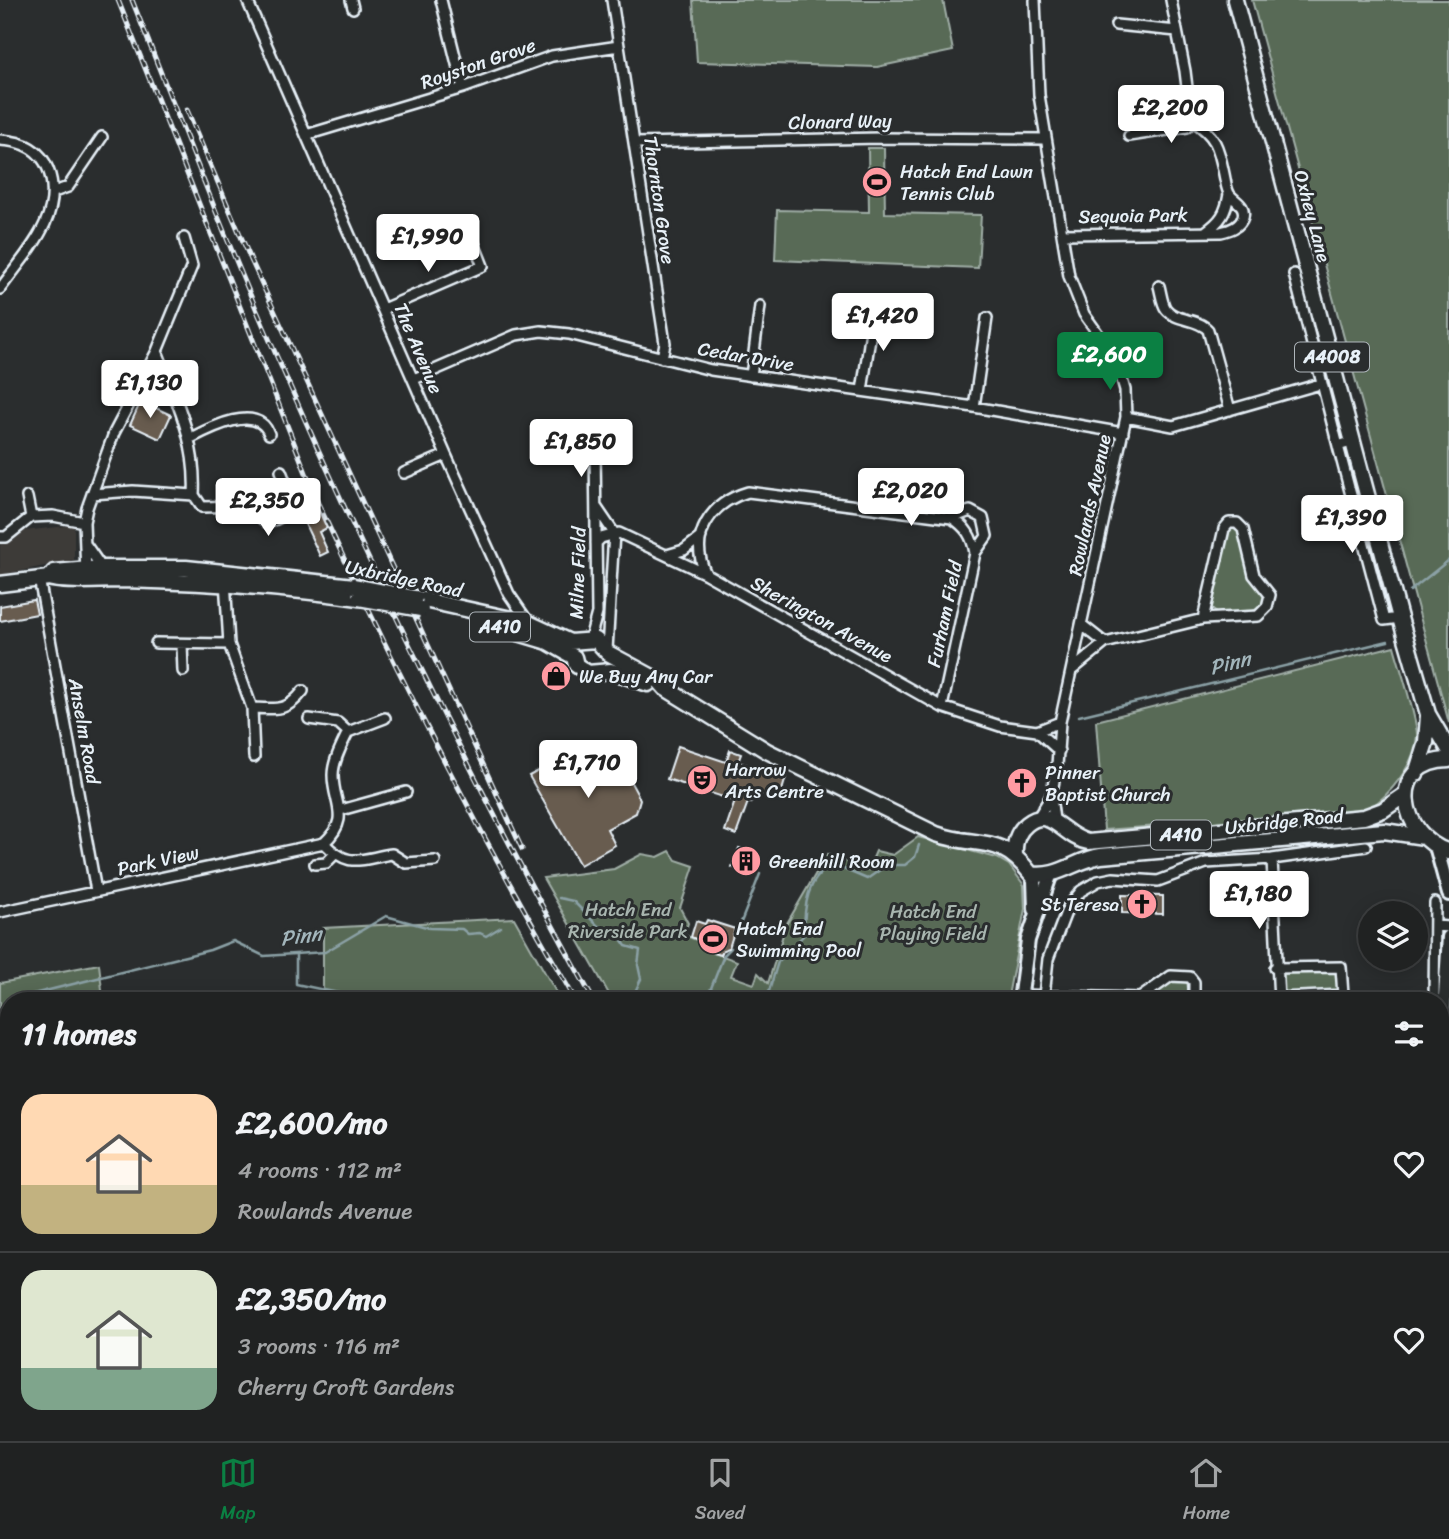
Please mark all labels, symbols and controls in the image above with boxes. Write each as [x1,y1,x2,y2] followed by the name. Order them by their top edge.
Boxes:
[416,28,540,99] street label: Royston Grove
[1114,86,1228,145] pin: £2,200
[1134,87,1208,128] text: £2,200
[788,104,892,139] street label: Clonard Way
[634,134,685,266] street label: Thornton Grove
[900,155,1033,210] place label: Hatch End Lawn Tennis Club
[860,165,894,199] sports icon: Hatch End Lawn Tennis Club
[1284,166,1341,266] street label: Oxhey Lane
[1078,198,1188,233] street label: Sequoia Park
[371,215,485,274] pin: £1,990
[392,216,464,257] text: £1,990
[826,294,940,353] pin: £1,420
[848,295,918,336] text: £1,420
[384,297,453,399] street label: The Avenue
[695,332,797,381] street label: Cedar Drive
[1053,332,1167,392] pin: £2,600
[1073,334,1147,375] text: £2,600
[1295,342,1369,372] road number: A4008
[93,360,207,420] pin: £1,130
[117,362,183,403] text: £1,130
[524,420,638,479] pin: £1,850
[546,421,616,462] text: £1,850
[1058,431,1121,579] street label: Rowlands Avenue
[854,468,968,528] pin: £2,020
[874,470,948,511] text: £2,020
[211,478,325,538] pin: £2,350
[232,480,304,521] text: £2,350
[1295,496,1409,555] pin: £1,390
[1317,497,1387,538] text: £1,390
[559,525,596,620] street label: Milne Field
[342,550,468,607] street label: Uxbridge Road
[917,557,972,670] street label: Furham Field
[745,567,899,672] street label: Sherington Avenue
[470,612,530,642] road number: A410
[1205,639,1257,686] water label: Pinn
[539,659,573,693] shop icon: We Buy Any Car
[579,660,713,693] place label: We Buy Any Car
[59,675,110,788] street label: Anselm Road
[531,740,645,800] pin: £1,710
[555,742,621,783] text: £1,710
[724,753,824,808] place label: Harrow Arts Centre
[1045,756,1170,811] place label: Pinner Baptist Church
[685,763,719,797] theatre icon: Harrow Arts Centre
[1005,766,1039,800] church icon: Pinner Baptist Church
[1223,799,1347,844] street label: Uxbridge Road
[1151,820,1211,850] road number: A410
[114,836,202,885] street label: Park View
[729,844,763,878] building icon: Greenhill Room
[769,845,895,878] place label: Greenhill Room
[1202,872,1316,931] pin: £1,180
[1226,873,1292,914] text: £1,180
[1125,887,1159,921] church icon: St Teresa
[1041,888,1119,921] place label: St Teresa
[568,893,688,948] park label: Hatch End Riverside Park
[879,895,989,950] park label: Hatch End Playing Field
[1358,901,1428,971] map controls
[1358,901,1428,971] button: layers
[736,912,862,967] place label: Hatch End Swimming Pool
[278,914,327,958] water label: Pinn
[696,922,730,956] sports icon: Hatch End Swimming Pool
[21,1007,136,1061] text: 11 homes
[1390,1015,1428,1053] icon: filters
[238,1096,387,1150] text: £2,600/mo
[77,1122,161,1206] icon: home
[1390,1145,1428,1183] icon: heart
[238,1150,402,1191] text: 4 rooms · 112 m²
[238,1191,412,1232] text: Rowlands Avenue
[238,1272,386,1326] text: £2,350/mo
[77,1298,161,1382] icon: home
[1390,1321,1428,1359] icon: heart
[238,1326,400,1367] text: 3 rooms · 116 m²
[238,1367,454,1408] text: Cherry Croft Gardens
[219,1454,257,1529] tab: Map
[695,1454,745,1529] tab: Saved
[1183,1454,1230,1529] tab: Home

